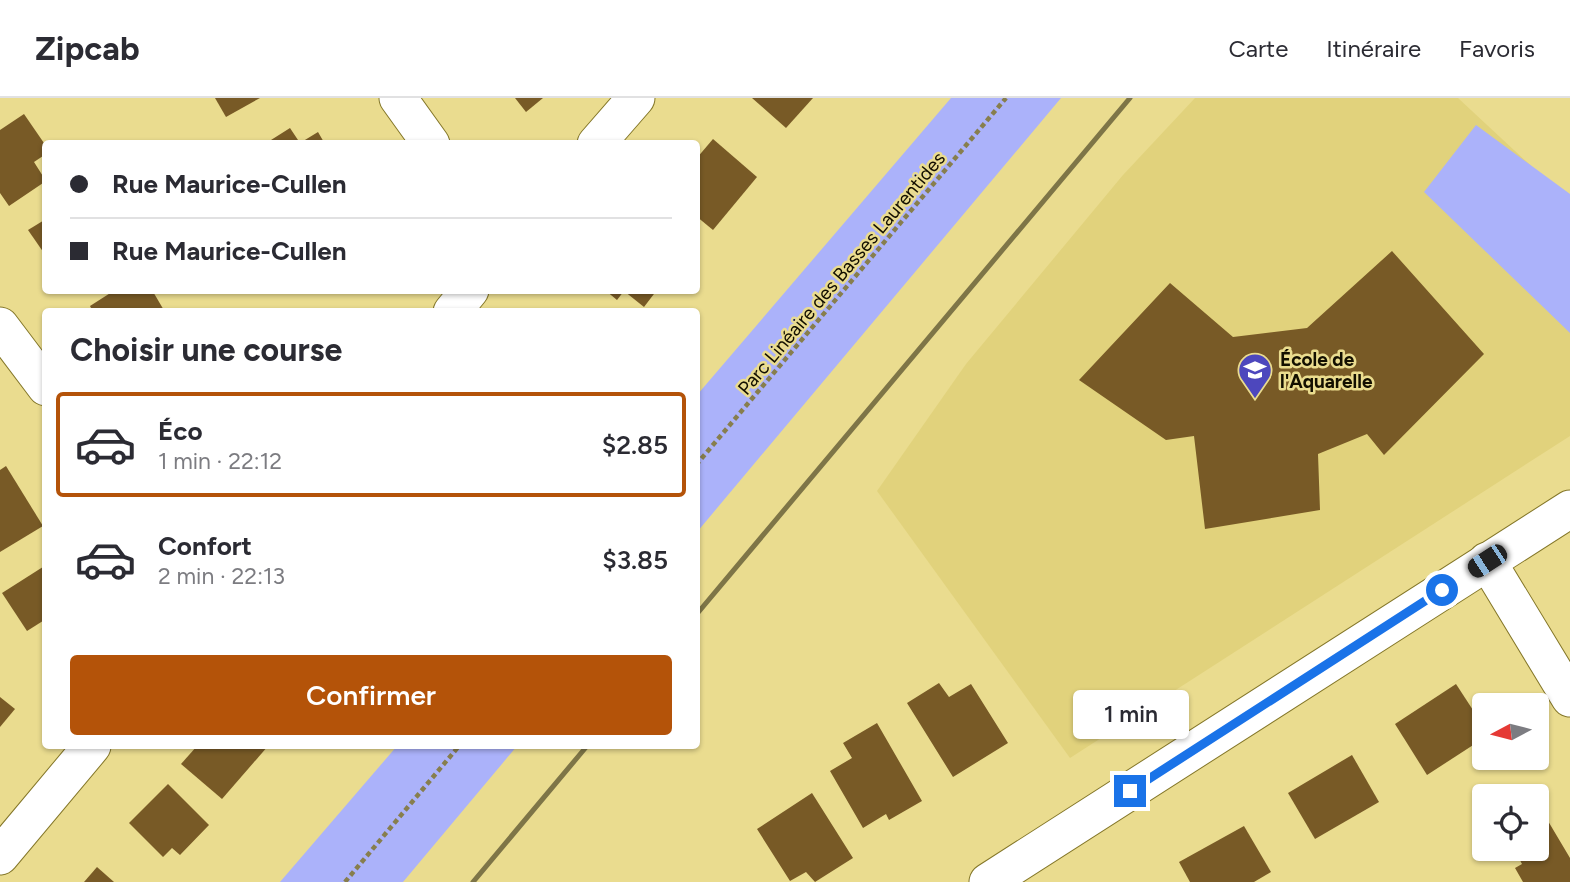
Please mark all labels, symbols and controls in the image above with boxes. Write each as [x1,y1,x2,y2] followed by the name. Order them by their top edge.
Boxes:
[35,29,140,68] text: Zipcab
[1228,34,1288,63] text: Carte
[1326,34,1421,63] text: Itinéraire
[1459,34,1535,63] text: Favoris
[733,147,950,400] street label: Parc Linéaire des Basses Laurentides
[112,168,347,200] text: Rue Maurice-Cullen
[112,235,347,267] text: Rue Maurice-Cullen
[70,331,342,369] text: Choisir une course
[1280,348,1373,393] place label: École de l'Aquarelle
[1236,351,1274,400] school or university icon: École de l'Aquarelle
[74,413,137,476] icon: car
[158,415,203,447] text: Éco
[602,429,668,461] text: $2.85
[158,447,282,475] text: 1 min · 22:12
[74,528,137,591] icon: car
[158,530,252,562] text: Confort
[1464,541,1511,581] car
[602,544,668,576] text: $3.85
[158,562,285,590] text: 2 min · 22:13
[1426,574,1458,606] route start
[70,655,672,735] button: Confirmer
[1072,690,1188,738] callout: 1 min
[1472,693,1549,770] north arrow
[1472,693,1549,861] map controls
[1104,700,1158,728] text: 1 min
[1114,775,1146,807] route end
[1472,784,1549,861] button: locate

